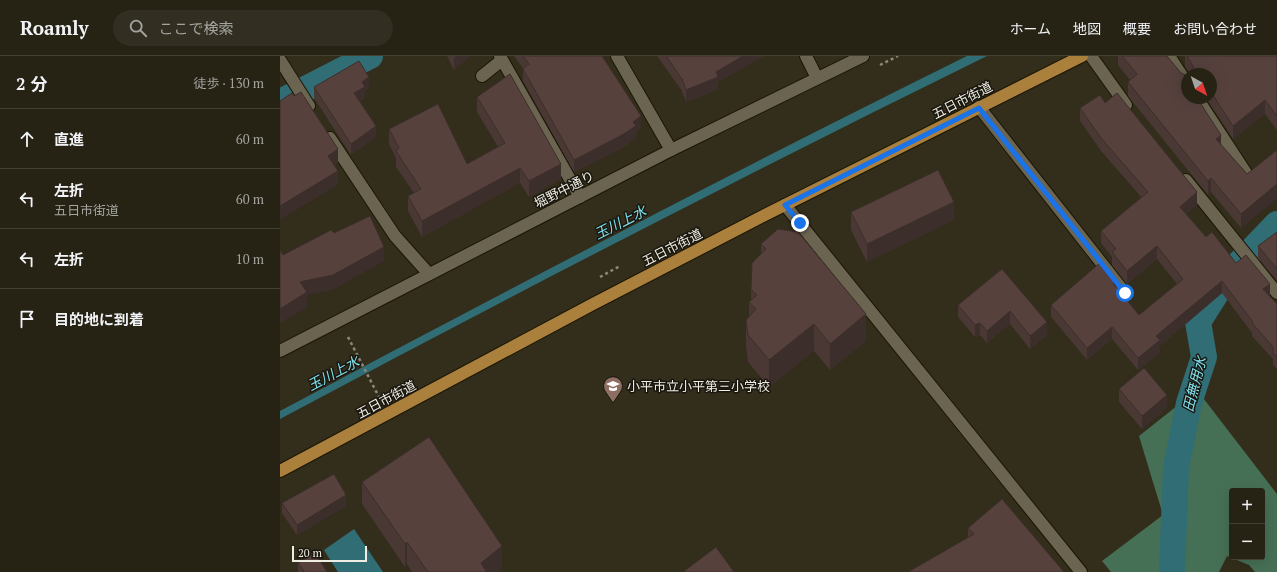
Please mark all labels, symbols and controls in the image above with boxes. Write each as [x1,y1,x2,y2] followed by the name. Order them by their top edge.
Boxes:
[113,10,393,46] search box
[20,15,89,40] text: Roamly
[127,17,149,39] icon: search
[159,18,234,38] text: ここで検索
[1009,19,1051,38] text: ホーム
[1073,19,1101,38] text: 地図
[1123,19,1151,38] text: 概要
[1173,19,1257,38] text: お問い合わせ
[1181,68,1217,104] north arrow
[16,72,47,95] text: 2 分
[193,74,264,92] text: 徒歩 · 130 m
[929,77,995,123] street label: 五日市街道
[16,128,38,150] icon: ahead
[54,129,84,149] text: 直進
[236,130,264,148] text: 60 m
[531,166,597,212] street label: 堀野中通り
[54,180,84,200] text: 左折
[16,188,38,210] icon: left
[236,190,264,208] text: 60 m
[591,200,651,243] water label: 玉川上水
[54,201,119,219] text: 五日市街道
[791,214,809,232] route end
[639,224,705,270] street label: 五日市街道
[16,248,38,270] icon: left
[54,249,84,269] text: 左折
[236,250,264,268] text: 10 m
[1116,284,1134,302] route start
[16,308,38,330] icon: arrive
[54,309,144,329] text: 目的地に到着
[304,351,364,395] water label: 玉川上水
[1178,353,1210,413] water label: 田無用水
[602,375,624,403] school or university icon: 小平市立小平第三小学校
[353,376,419,422] street label: 五日市街道
[627,377,770,395] place label: 小平市立小平第三小学校
[1229,488,1265,560] map controls
[1229,488,1265,524] button: +
[1229,524,1265,560] button: −
[292,544,367,563] scale bar
[298,546,322,560] text: 20 m

